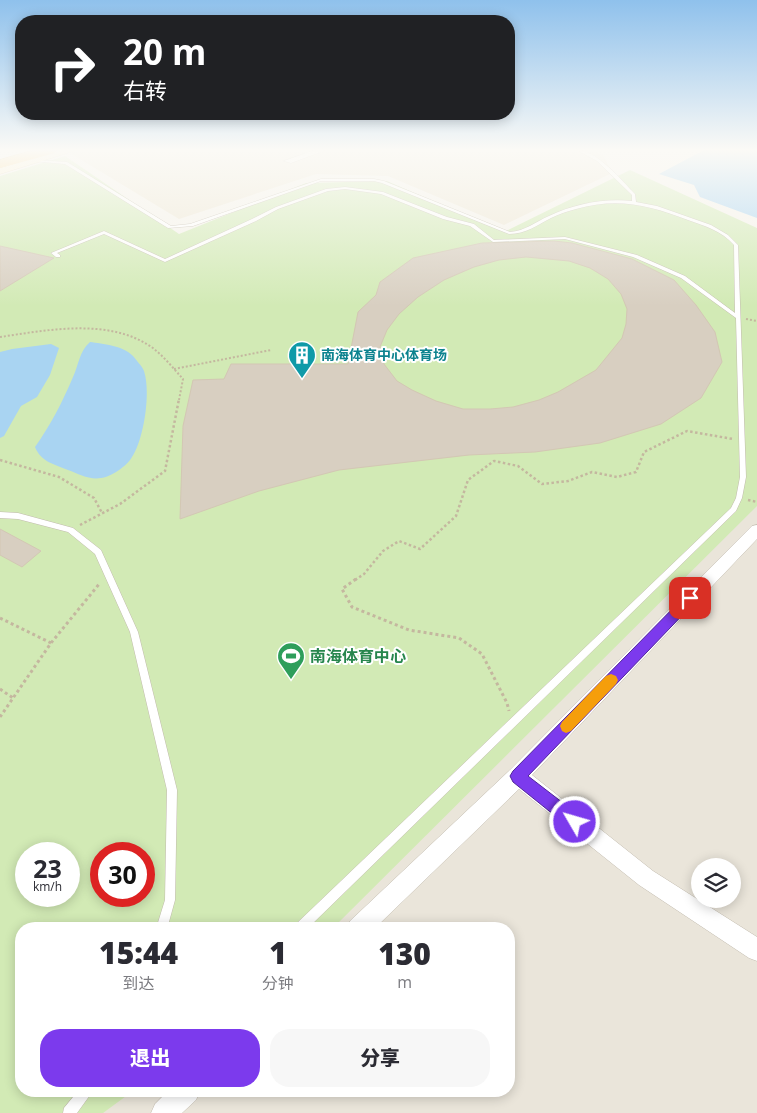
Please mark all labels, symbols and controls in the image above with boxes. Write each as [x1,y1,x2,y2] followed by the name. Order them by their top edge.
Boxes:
[123,28,206,75] text: 20 m
[40,35,105,100] icon: right
[123,75,167,105] text: 右转
[287,340,317,379] building icon: 南海体育中心体育场
[321,345,447,364] place label: 南海体育中心体育场
[669,577,711,619] pin
[676,584,704,612] icon: arrive
[276,641,306,680] sports icon: 南海体育中心
[310,645,406,667] place label: 南海体育中心
[548,795,600,847] position arrow
[90,842,155,907] speed limit sign: 30
[33,851,62,885] text: 23
[691,858,741,908] map controls
[691,858,741,908] button: layers
[33,878,62,895] text: km/h
[99,932,178,973] text: 15:44
[269,932,287,973] text: 1
[378,933,431,974] text: 130
[397,971,412,993] text: m
[123,972,155,994] text: 到达
[262,972,294,994] text: 分钟
[40,1029,260,1087] button: 退出
[270,1029,490,1087] button: 分享

